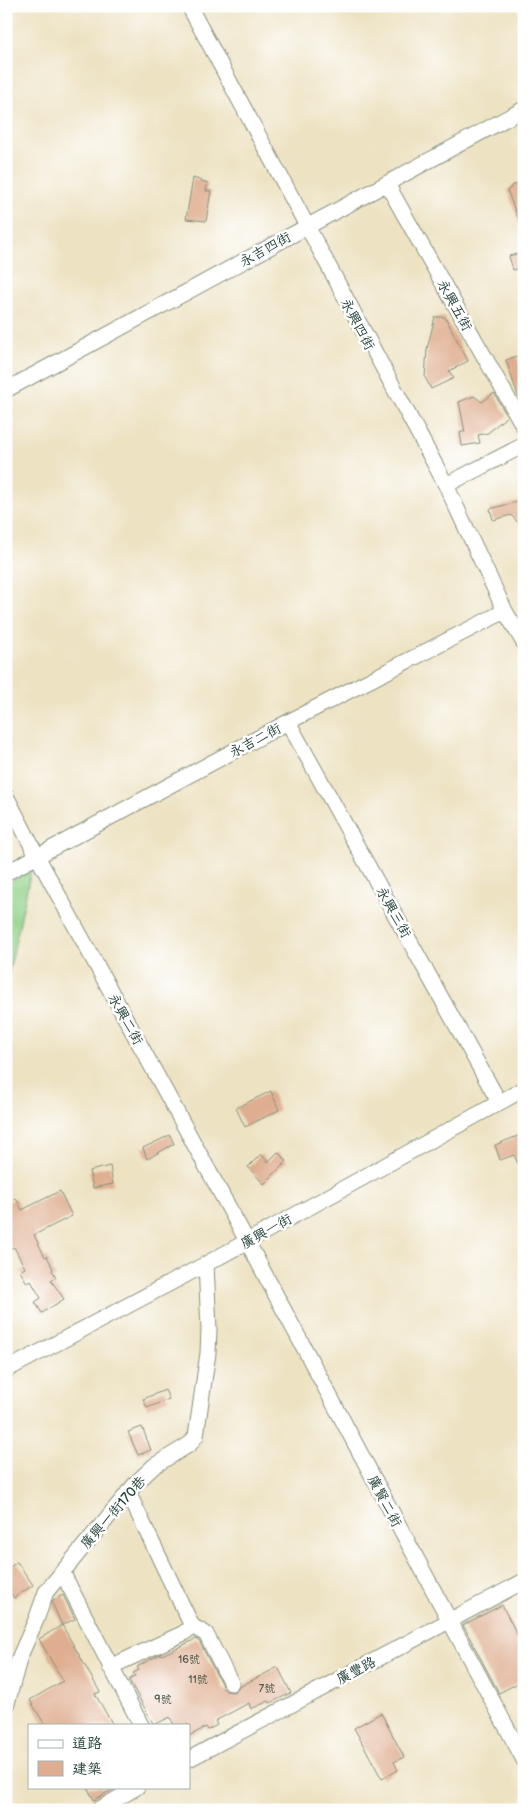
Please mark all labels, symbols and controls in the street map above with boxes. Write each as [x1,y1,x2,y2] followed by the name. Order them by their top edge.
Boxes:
[237,228,294,270] street label: 永吉四街
[434,277,476,334] street label: 永興五街
[337,296,378,353] street label: 永興四街
[227,720,284,761] street label: 永吉二街
[373,884,415,941] street label: 永興三街
[105,991,147,1048] street label: 永興二街
[238,1210,295,1252] street label: 廣興一街
[77,1472,150,1552] street label: 廣興一街170巷
[364,1473,405,1530] street label: 廣賢二街
[178,1653,200,1666] house number: 16號
[334,1653,379,1688] street label: 廣豐路
[188,1673,208,1686] house number: 11號
[259,1682,275,1695] house number: 7號
[154,1693,172,1706] house number: 9號
[28,1724,190,1788] legend
[72,1734,102,1753] text: 道路
[72,1760,102,1779] text: 建築

